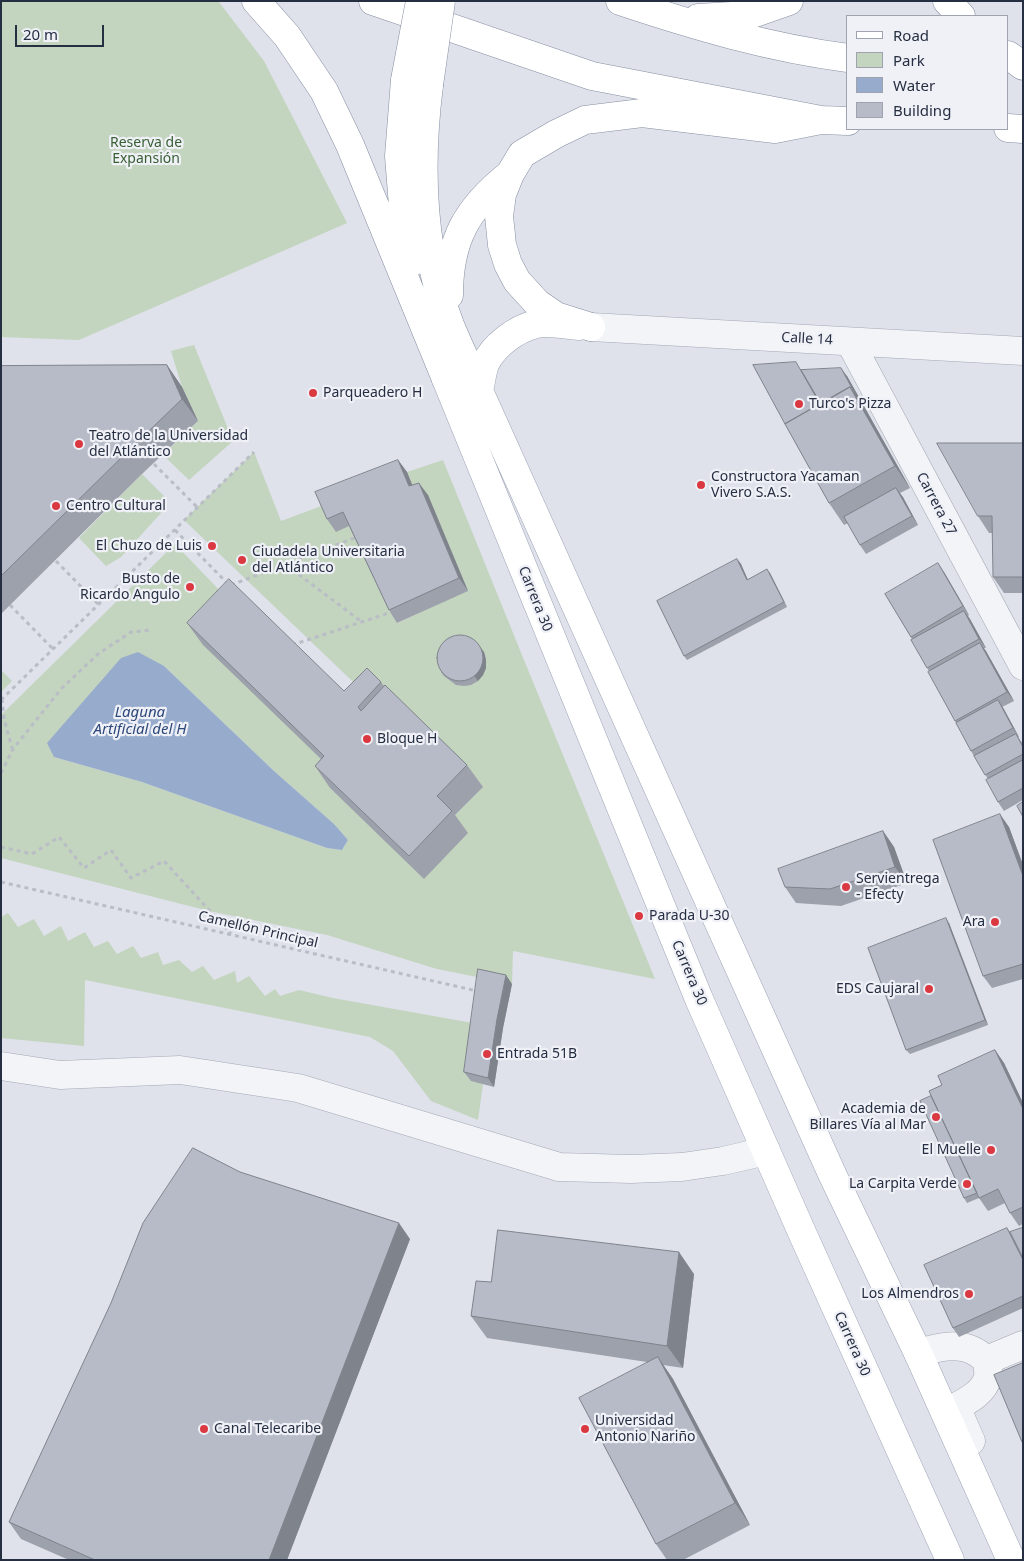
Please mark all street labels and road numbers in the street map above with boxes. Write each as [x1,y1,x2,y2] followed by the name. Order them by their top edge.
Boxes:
[781,329,833,349] street label: Calle 14
[912,470,960,538] street label: Carrera 27
[514,564,556,634] street label: Carrera 30
[196,908,320,952] street label: Camellón Principal
[668,938,710,1008] street label: Carrera 30
[830,1309,874,1379] street label: Carrera 30

